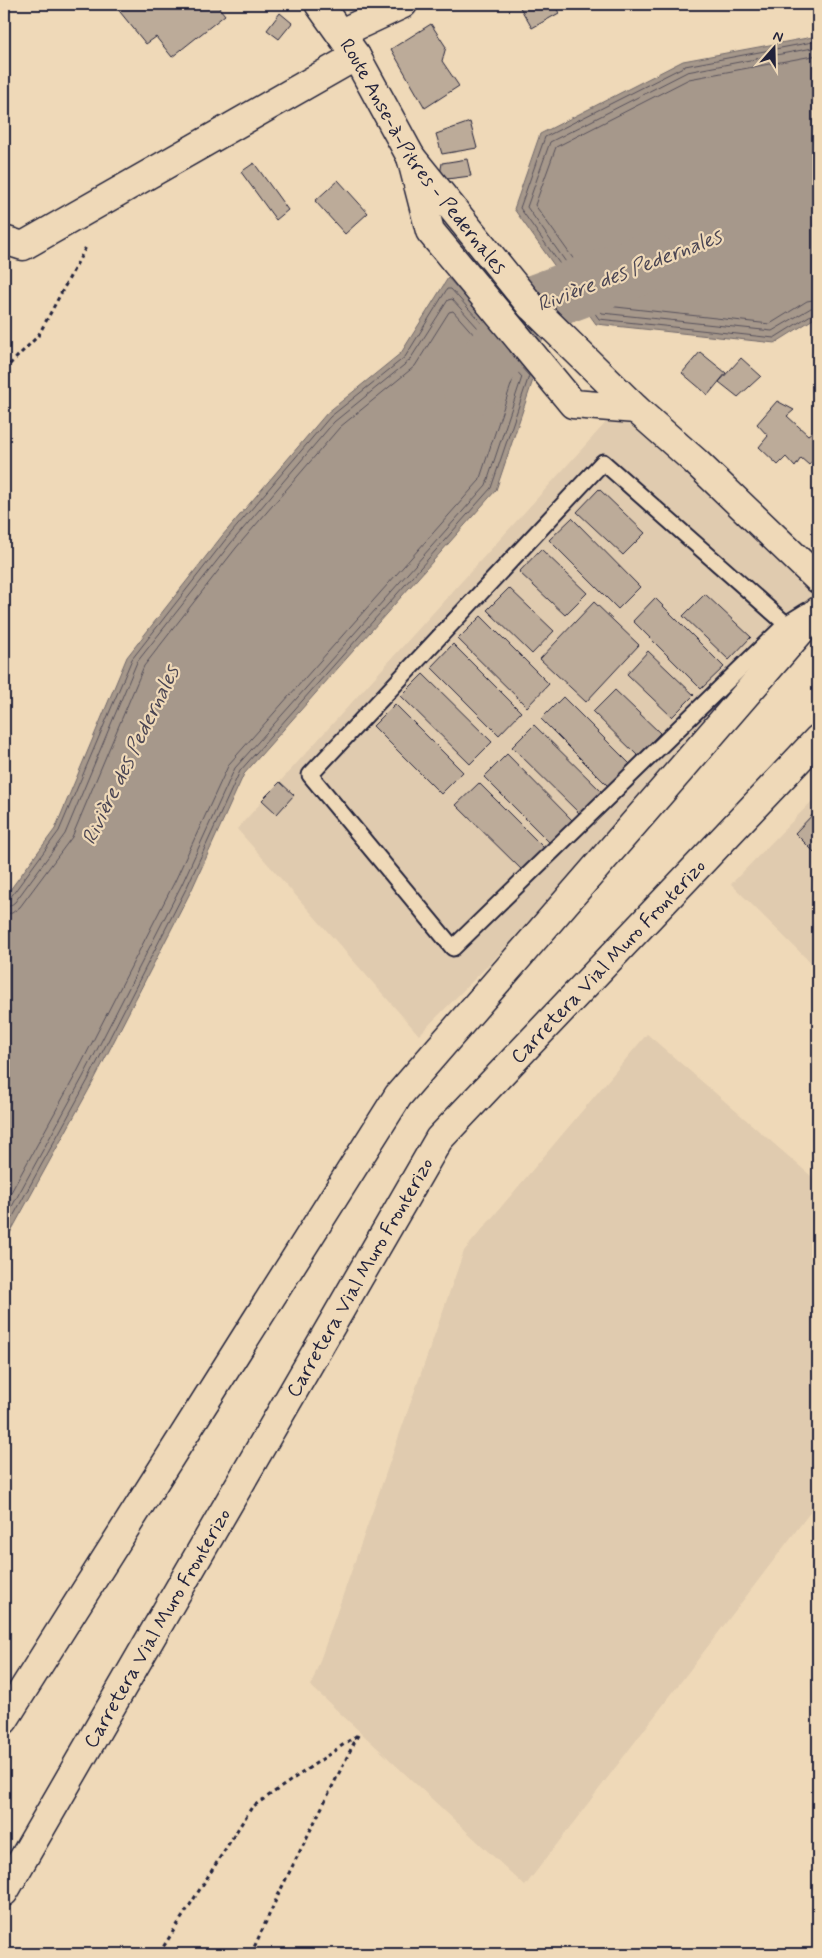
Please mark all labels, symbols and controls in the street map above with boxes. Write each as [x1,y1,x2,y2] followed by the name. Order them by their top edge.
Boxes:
[750,22,800,72] north arrow
[771,27,786,47] text: N
[333,34,512,281] street label: Route Anse-à-Pitres - Pedernales
[533,222,727,319] water label: Rivière des Pedernales
[75,660,187,849] water label: Rivière des Pedernales
[505,854,713,1070] street label: Carretera Vial Muro Fronterizo
[281,1153,440,1403] street label: Carretera Vial Muro Fronterizo
[78,1504,238,1754] street label: Carretera Vial Muro Fronterizo

